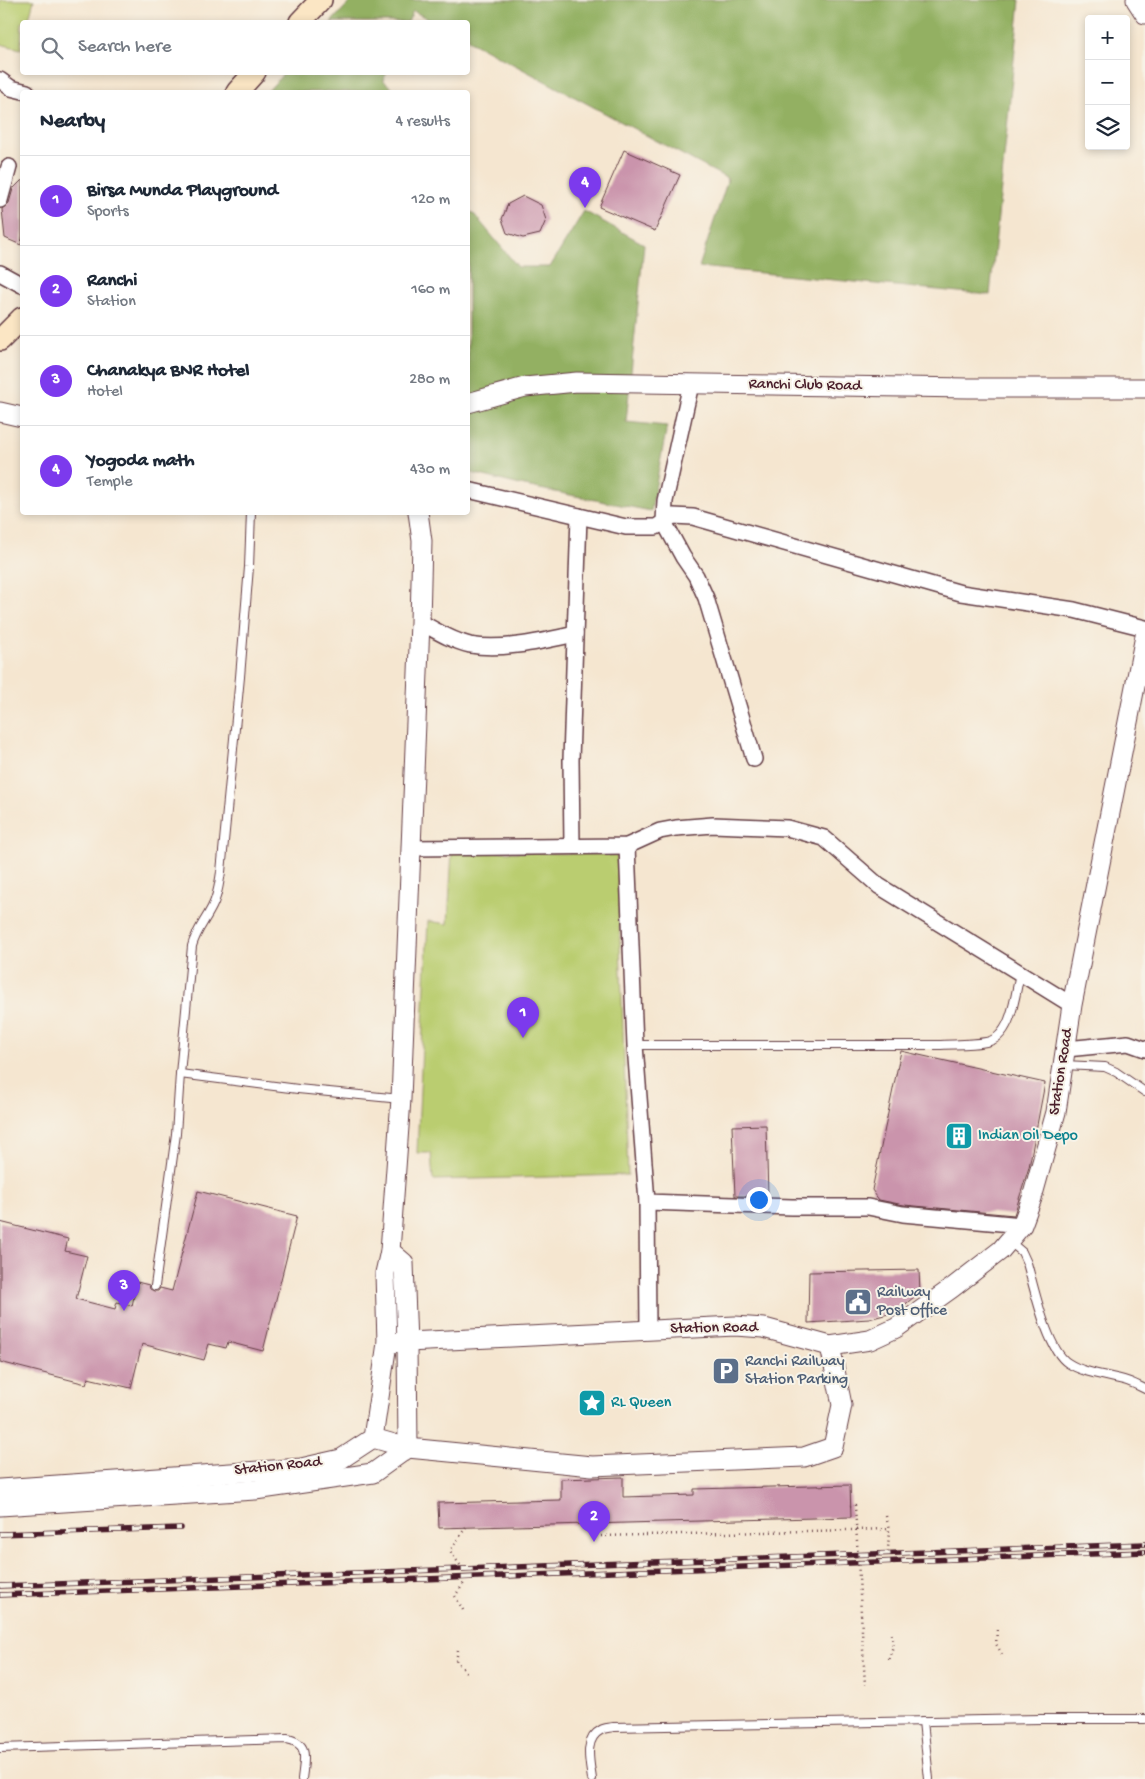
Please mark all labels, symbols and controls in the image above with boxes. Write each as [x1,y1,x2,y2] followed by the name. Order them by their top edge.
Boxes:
[1085,15,1130,150] map controls
[1085,15,1130,60] button: +
[20,20,470,75] search box
[38,34,66,62] icon: search
[78,36,172,59] text: Search here
[1085,60,1130,105] button: −
[1085,105,1130,150] button: layers
[40,110,105,135] text: Nearby
[395,113,450,132] text: 4 results
[569,167,601,208] pin: 4
[87,180,278,203] text: Birsa Munda Playground
[53,191,59,210] text: 1
[411,191,450,210] text: 120 m
[87,203,129,222] text: Sports
[87,270,137,293] text: Ranchi
[52,281,60,300] text: 2
[411,281,450,300] text: 160 m
[87,293,136,312] text: Station
[87,360,250,383] text: Chanakya BNR Hotel
[52,371,60,390] text: 3
[409,371,450,390] text: 280 m
[748,376,863,397] street label: Ranchi Club Road
[87,383,123,402] text: Hotel
[87,450,195,473] text: Yogoda math
[52,461,60,480] text: 4
[410,461,450,480] text: 430 m
[87,473,132,492] text: Temple
[507,997,539,1038] pin: 1
[1046,1026,1078,1117] street label: Station Road
[944,1121,974,1151] building icon: Indian Oil Depo
[978,1127,1078,1146] place label: Indian Oil Depo
[746,1187,772,1213] your location
[108,1270,140,1311] pin: 3
[876,1284,948,1321] place label: Railway Post Office
[843,1287,873,1317] public building icon: Railway Post Office
[670,1319,760,1339] street label: Station Road
[745,1353,848,1390] place label: Ranchi Railway Station Parking
[711,1356,741,1386] parking icon: Ranchi Railway Station Parking
[577,1388,607,1418] place icon: RL Queen
[611,1394,672,1413] place label: RL Queen
[234,1453,324,1481] street label: Station Road
[578,1501,610,1542] pin: 2

